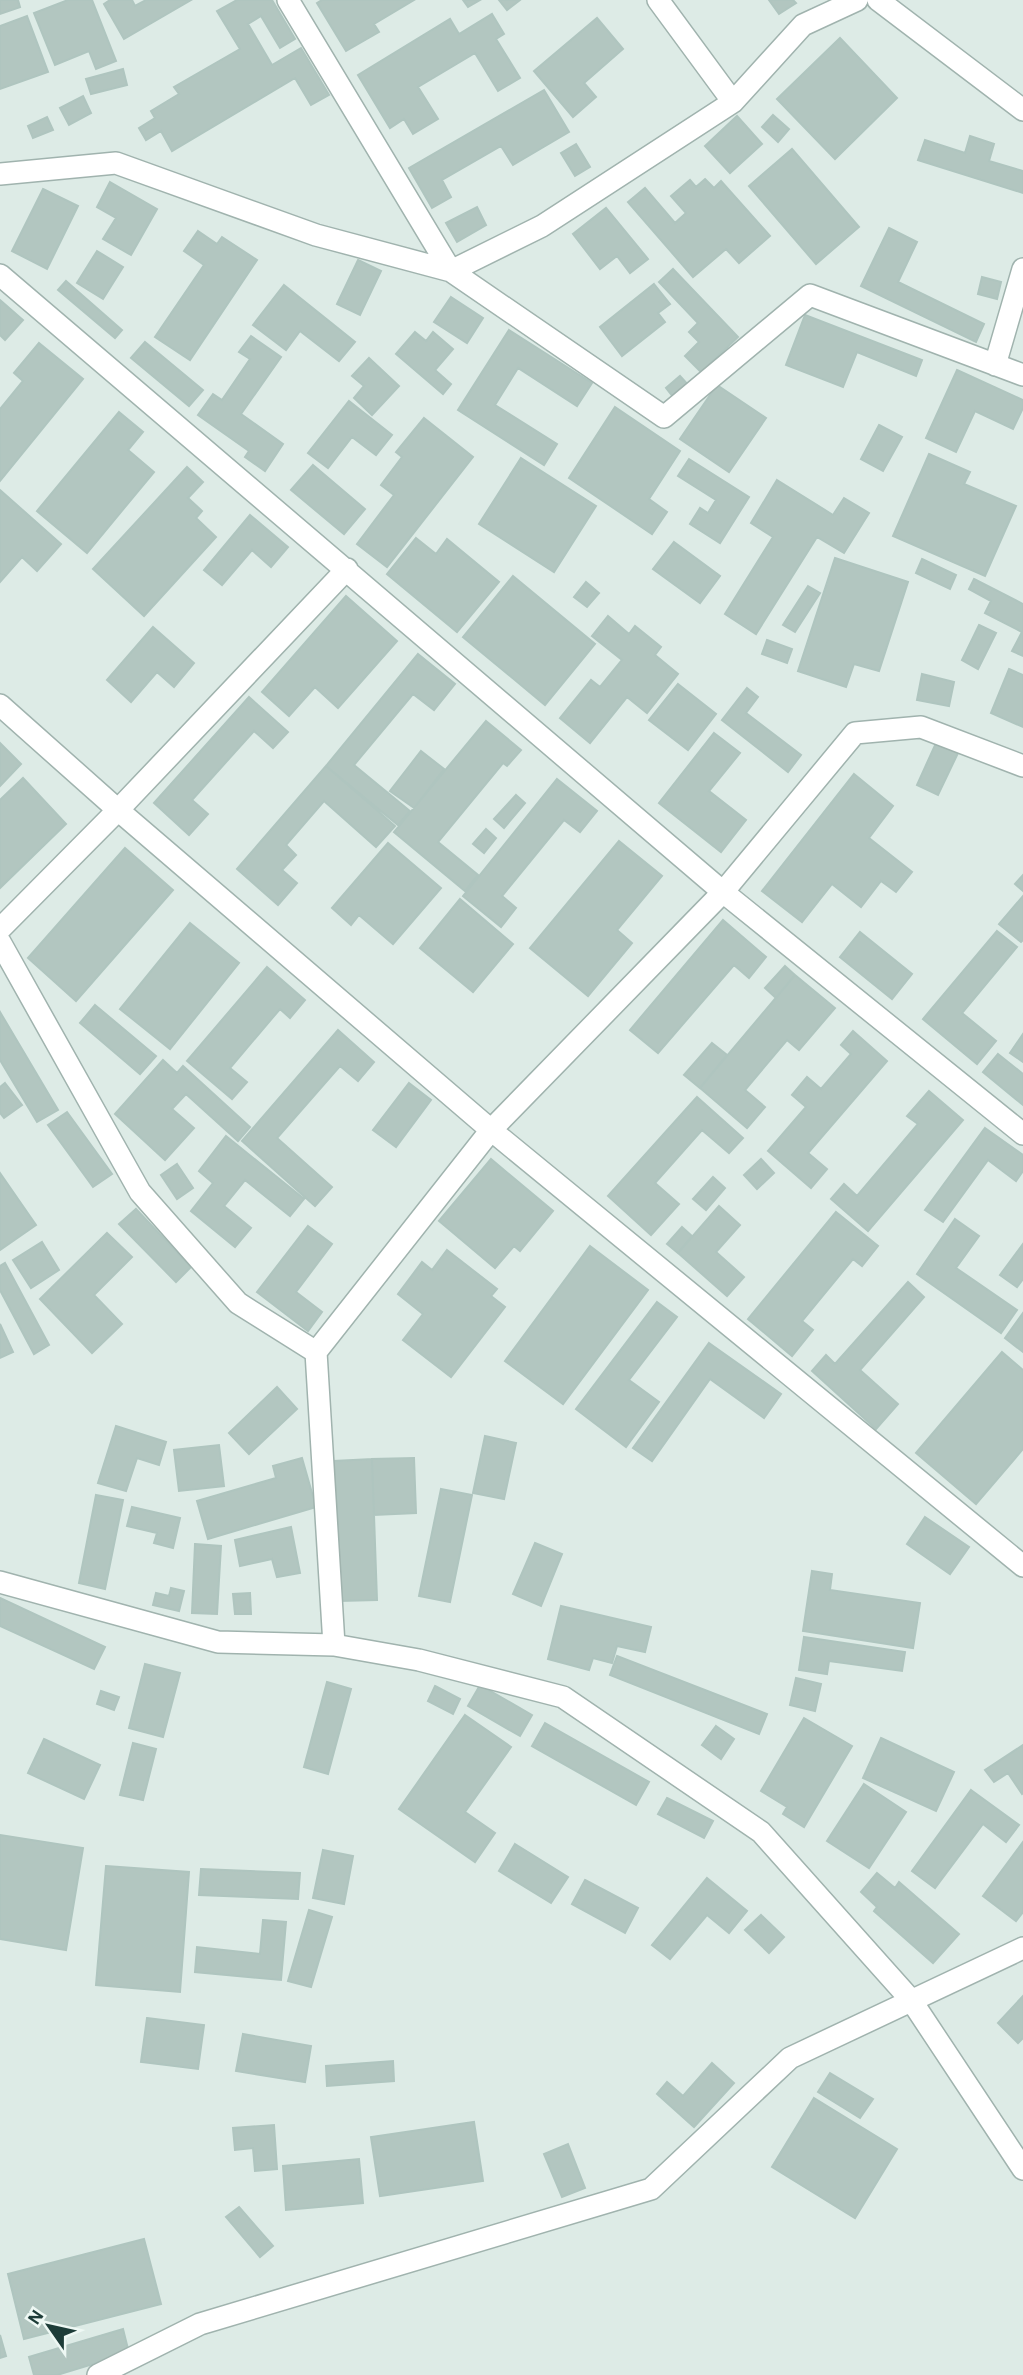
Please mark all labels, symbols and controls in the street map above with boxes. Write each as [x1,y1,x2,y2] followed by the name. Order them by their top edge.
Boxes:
[14,2291,84,2361] north arrow
[25,2307,48,2328] text: N

